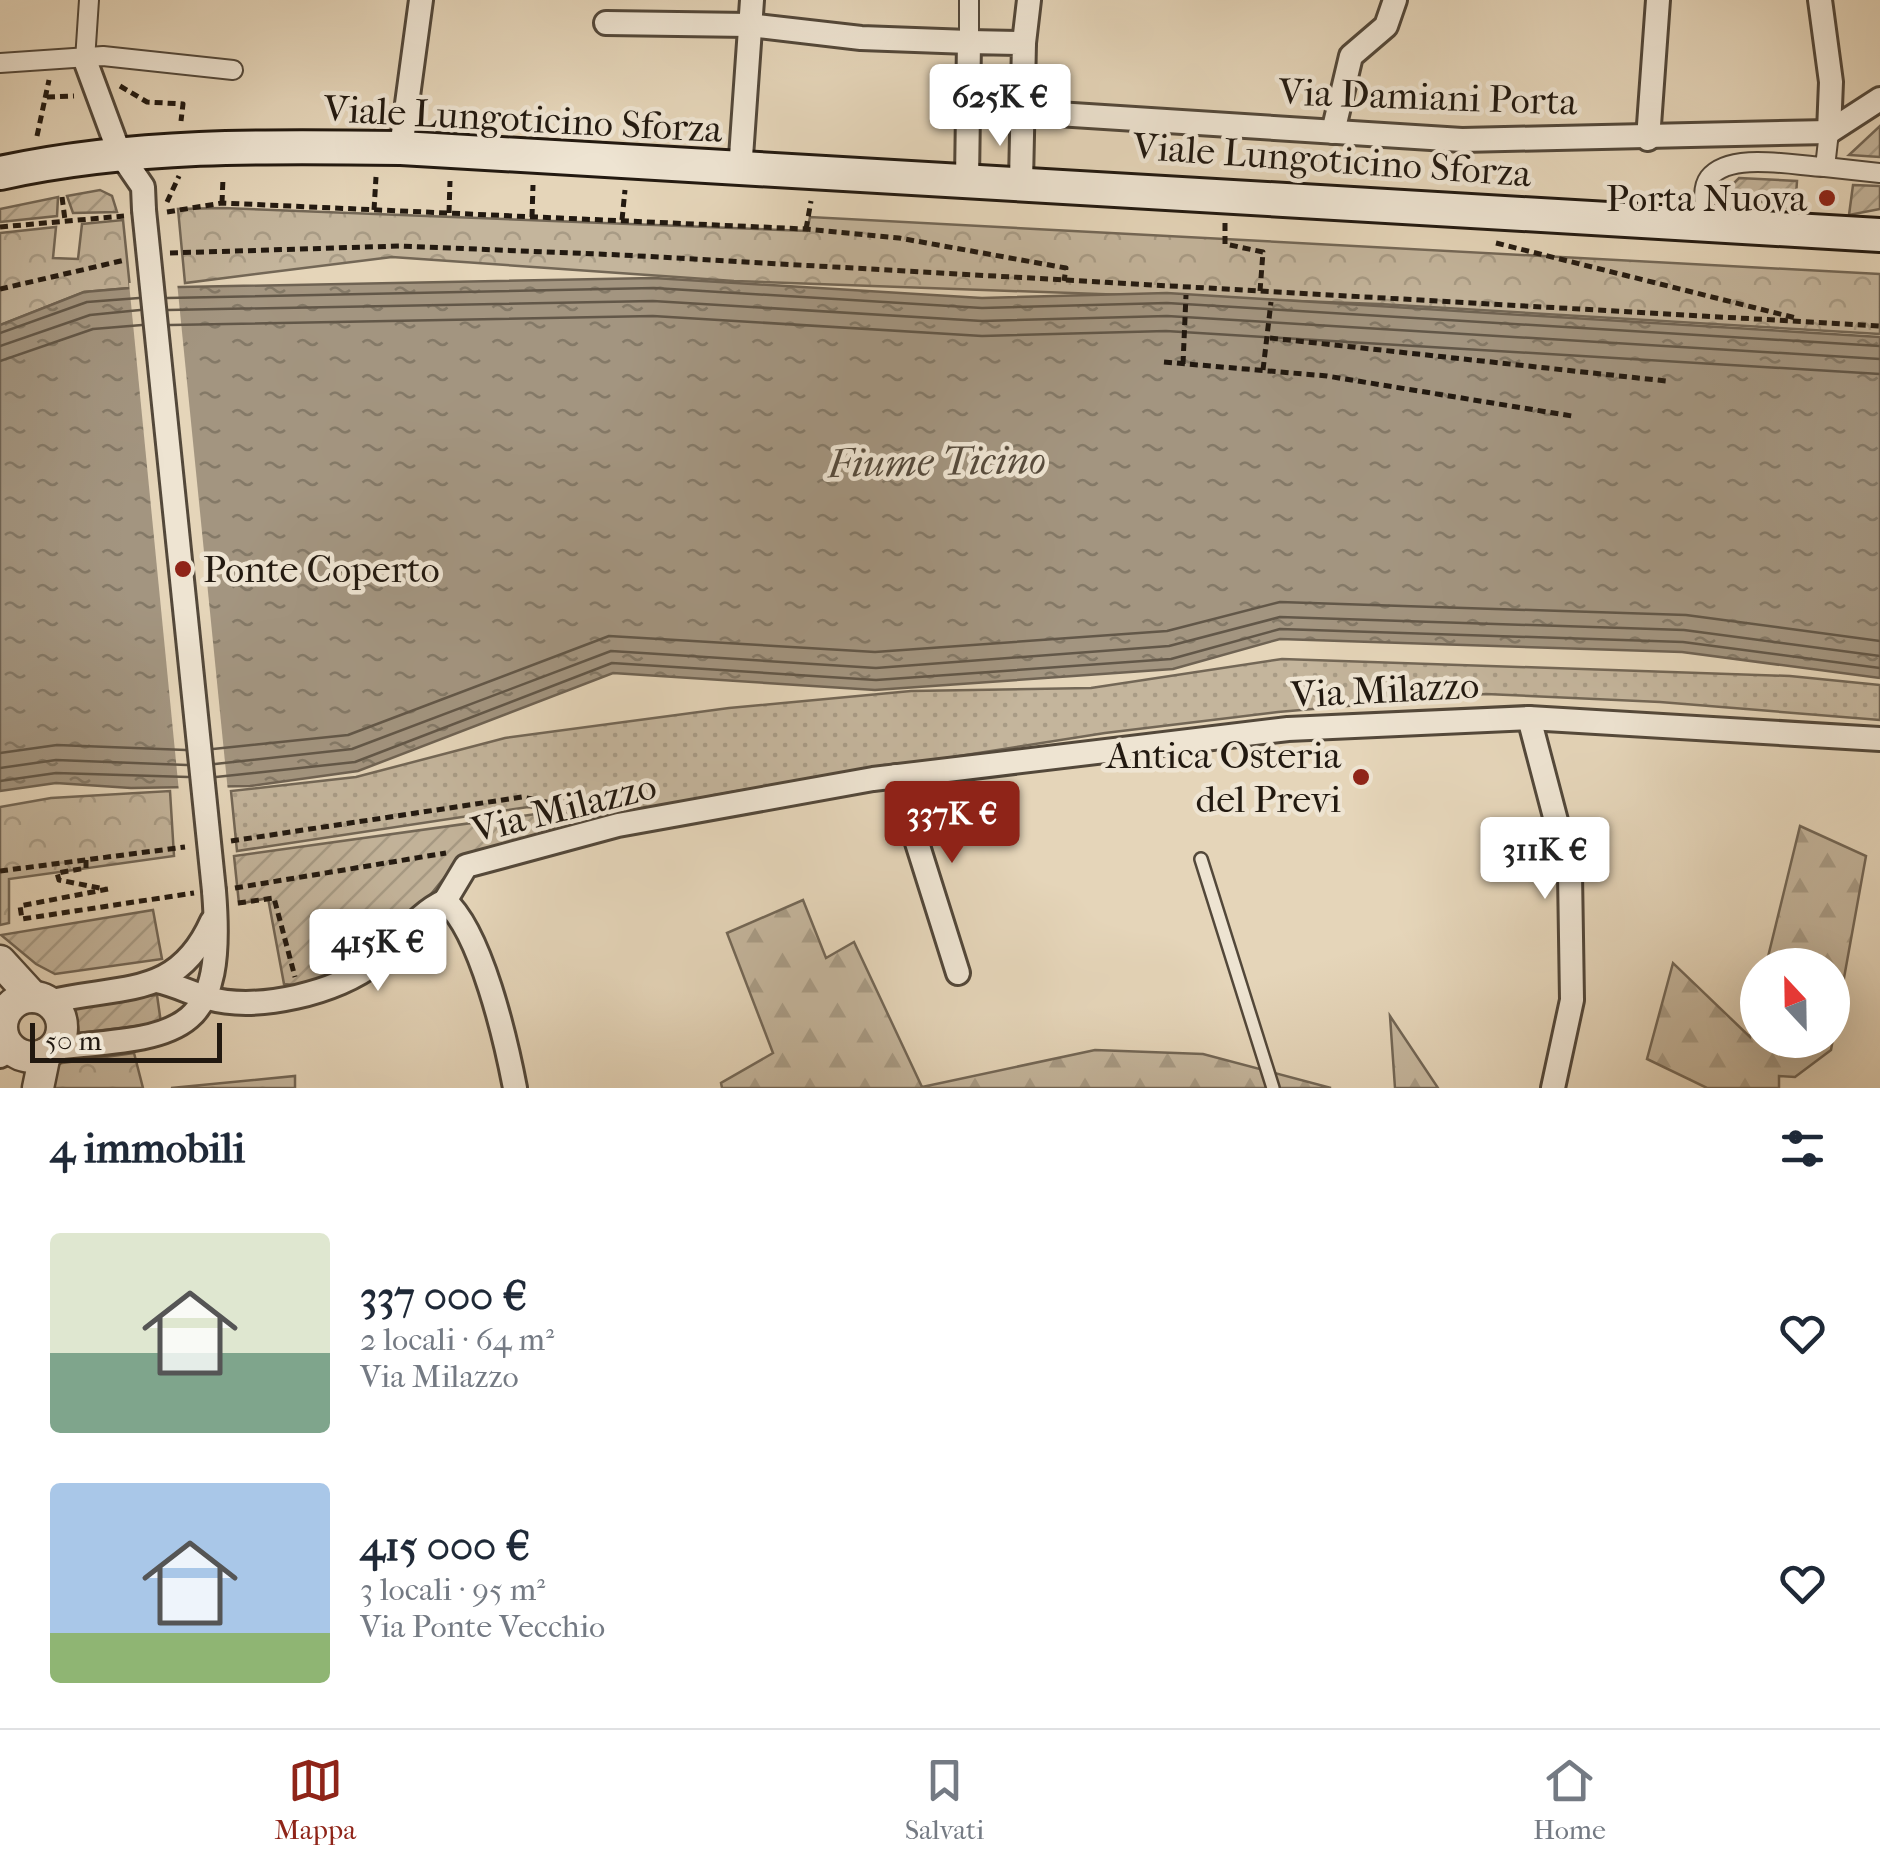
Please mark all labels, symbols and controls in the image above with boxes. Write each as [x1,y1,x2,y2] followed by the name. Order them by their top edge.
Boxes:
[919,64,1081,149] pin: 625K €
[1277,69,1578,125] street label: Via Damiani Porta
[952,78,1048,115] text: 625K €
[322,86,724,152] street label: Viale Lungoticino Sforza
[1130,124,1533,196] street label: Viale Lungoticino Sforza
[1606,176,1807,221] place label: Porta Nuova
[1816,187,1838,209] marker: Porta Nuova
[826,437,1046,487] water label: Fiume Ticino
[203,547,440,592] place label: Ponte Coperto
[172,558,194,580] marker: Ponte Coperto
[1289,663,1480,717] street label: Via Milazzo
[1104,733,1341,822] place label: Antica Osteria del Previ
[466,763,661,853] street label: Via Milazzo
[1350,766,1372,788] marker: Antica Osteria del Previ
[871,781,1033,866] pin: 337K €
[907,795,997,832] text: 337K €
[1464,817,1626,902] pin: 311K €
[1502,831,1588,868] text: 311K €
[297,909,459,994] pin: 415K €
[331,923,425,960] text: 415K €
[1740,948,1850,1058] north arrow
[1740,948,1850,1058] map controls
[30,1018,222,1062] scale bar
[45,1024,102,1057] text: 50 m
[1775,1121,1830,1176] icon: filters
[50,1124,245,1173] text: 4 immobili
[360,1272,527,1321] text: 337 000 €
[130,1273,250,1393] icon: home
[1775,1306,1830,1361] icon: heart
[360,1321,554,1358] text: 2 locali · 64 m²
[360,1358,519,1395] text: Via Milazzo
[360,1522,530,1571] text: 415 000 €
[130,1523,250,1643] icon: home
[1775,1556,1830,1611] icon: heart
[360,1571,545,1608] text: 3 locali · 95 m²
[360,1608,605,1645] text: Via Ponte Vecchio
[274,1753,356,1846] tab: Mappa
[905,1753,984,1846] tab: Salvati
[1533,1753,1606,1846] tab: Home

